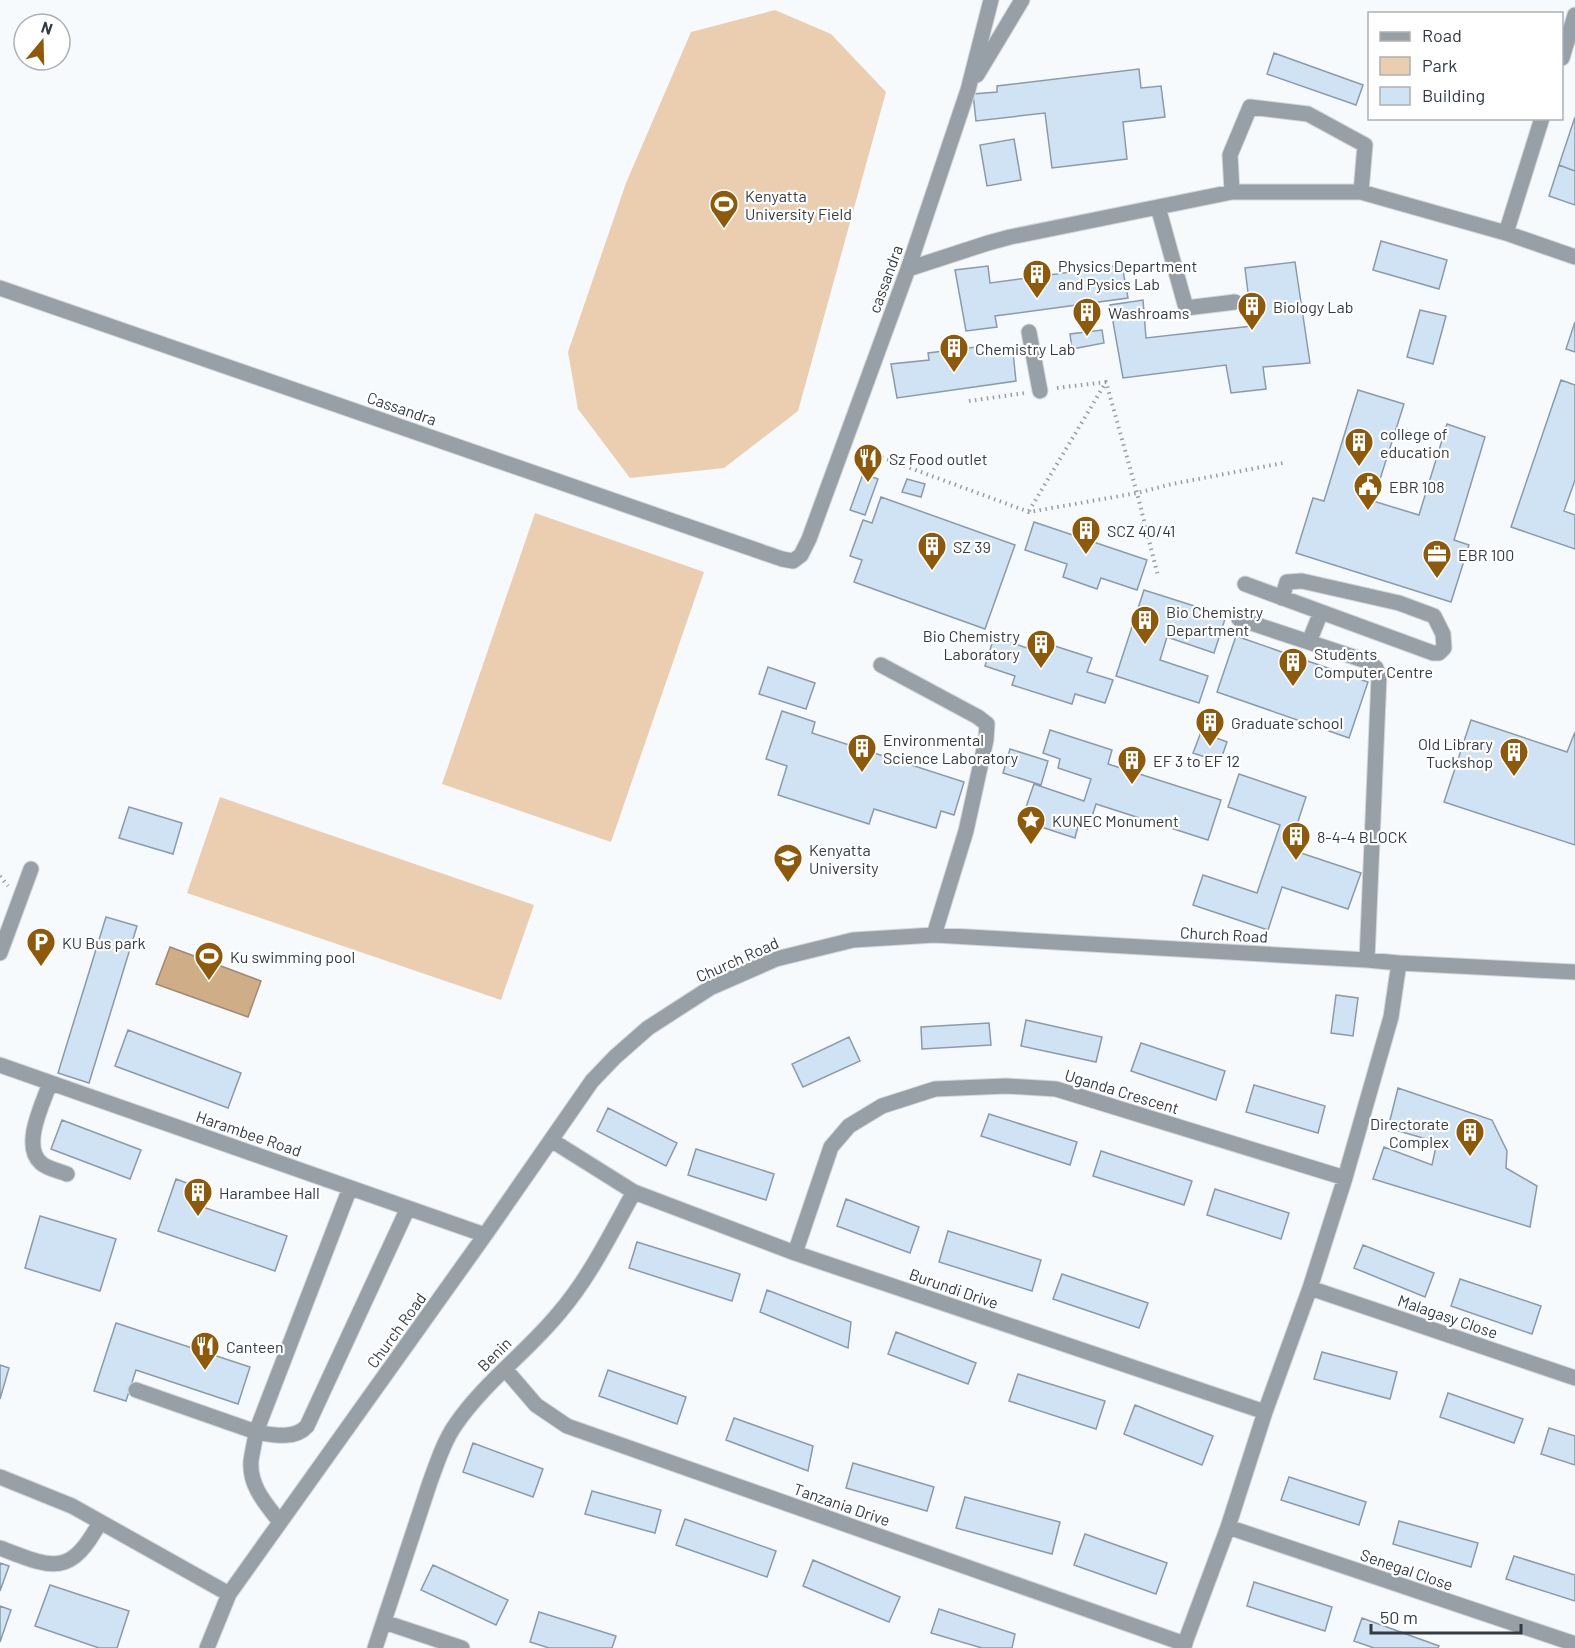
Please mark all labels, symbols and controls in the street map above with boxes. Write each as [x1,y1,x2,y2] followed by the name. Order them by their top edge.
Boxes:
[12,12,72,72] north arrow
[1368,12,1563,120] legend
[39,17,55,38] text: N
[1422,24,1462,46] text: Road
[1422,54,1457,76] text: Park
[1422,84,1485,106] text: Building
[745,186,852,223] place label: Kenyatta University Field
[708,188,740,230] sports icon: Kenyatta University Field
[864,242,906,316] street label: cassandra
[1058,256,1197,293] place label: Physics Department and Pysics Lab
[1021,258,1053,300] building icon: Physics Department and Pysics Lab
[1236,290,1268,332] building icon: Biology Lab
[1071,296,1103,338] building icon: Washroams
[1273,297,1353,316] place label: Biology Lab
[1108,303,1189,322] place label: Washroams
[938,332,970,374] building icon: Chemistry Lab
[975,339,1075,358] place label: Chemistry Lab
[365,387,439,429] street label: Cassandra
[1380,424,1450,461] place label: college of education
[1343,426,1375,468] building icon: college of education
[852,442,884,484] restaurant icon: Sz Food outlet
[889,449,988,468] place label: Sz Food outlet
[1352,470,1384,512] public building icon: EBR 108
[1389,477,1445,496] place label: EBR 108
[1070,514,1102,556] building icon: SCZ 40/41
[1107,521,1175,540] place label: SCZ 40/41
[916,530,948,572] building icon: SZ 39
[953,537,991,556] place label: SZ 39
[1421,538,1453,580] office icon: EBR 100
[1458,545,1514,564] place label: EBR 100
[1166,602,1264,639] place label: Bio Chemistry Department
[1129,604,1161,646] building icon: Bio Chemistry Department
[923,626,1021,663] place label: Bio Chemistry Laboratory
[1025,628,1057,670] building icon: Bio Chemistry Laboratory
[1314,644,1433,681] place label: Students Computer Centre
[1277,646,1309,688] building icon: Students Computer Centre
[1194,706,1226,748] building icon: Graduate school
[1231,713,1343,732] place label: Graduate school
[883,730,1019,767] place label: Environmental Science Laboratory
[846,732,878,774] building icon: Environmental Science Laboratory
[1418,734,1494,771] place label: Old Library Tuckshop
[1498,736,1530,778] building icon: Old Library Tuckshop
[1116,744,1148,786] building icon: EF 3 to EF 12
[1153,751,1240,770] place label: EF 3 to EF 12
[1015,804,1047,846] place icon: KUNEC Monument
[1052,811,1179,830] place label: KUNEC Monument
[1280,820,1312,862] building icon: 8-4-4 BLOCK
[1317,827,1408,846] place label: 8-4-4 BLOCK
[809,840,879,877] place label: Kenyatta University
[772,842,804,884] school or university icon: Kenyatta University
[1179,922,1269,946] street label: Church Road
[25,926,57,968] parking icon: KU Bus park
[693,932,781,986] street label: Church Road
[62,933,145,952] place label: KU Bus park
[193,940,225,982] sports icon: Ku swimming pool
[230,947,355,966] place label: Ku swimming pool
[1063,1065,1181,1117] street label: Uganda Crescent
[194,1106,304,1160] street label: Harambee Road
[1370,1114,1449,1151] place label: Directorate Complex
[1454,1116,1486,1158] building icon: Directorate Complex
[182,1176,214,1218] building icon: Harambee Hall
[219,1183,320,1202] place label: Harambee Hall
[907,1264,1001,1312] street label: Burundi Drive
[362,1289,430,1371] street label: Church Road
[1396,1290,1500,1342] street label: Malagasy Close
[189,1330,221,1372] restaurant icon: Canteen
[473,1333,515,1375] street label: Benin
[226,1337,284,1356] place label: Canteen
[791,1479,893,1529] street label: Tanzania Drive
[1358,1544,1456,1594] street label: Senegal Close
[1371,1597,1521,1635] scale bar
[1380,1606,1418,1628] text: 50 m

